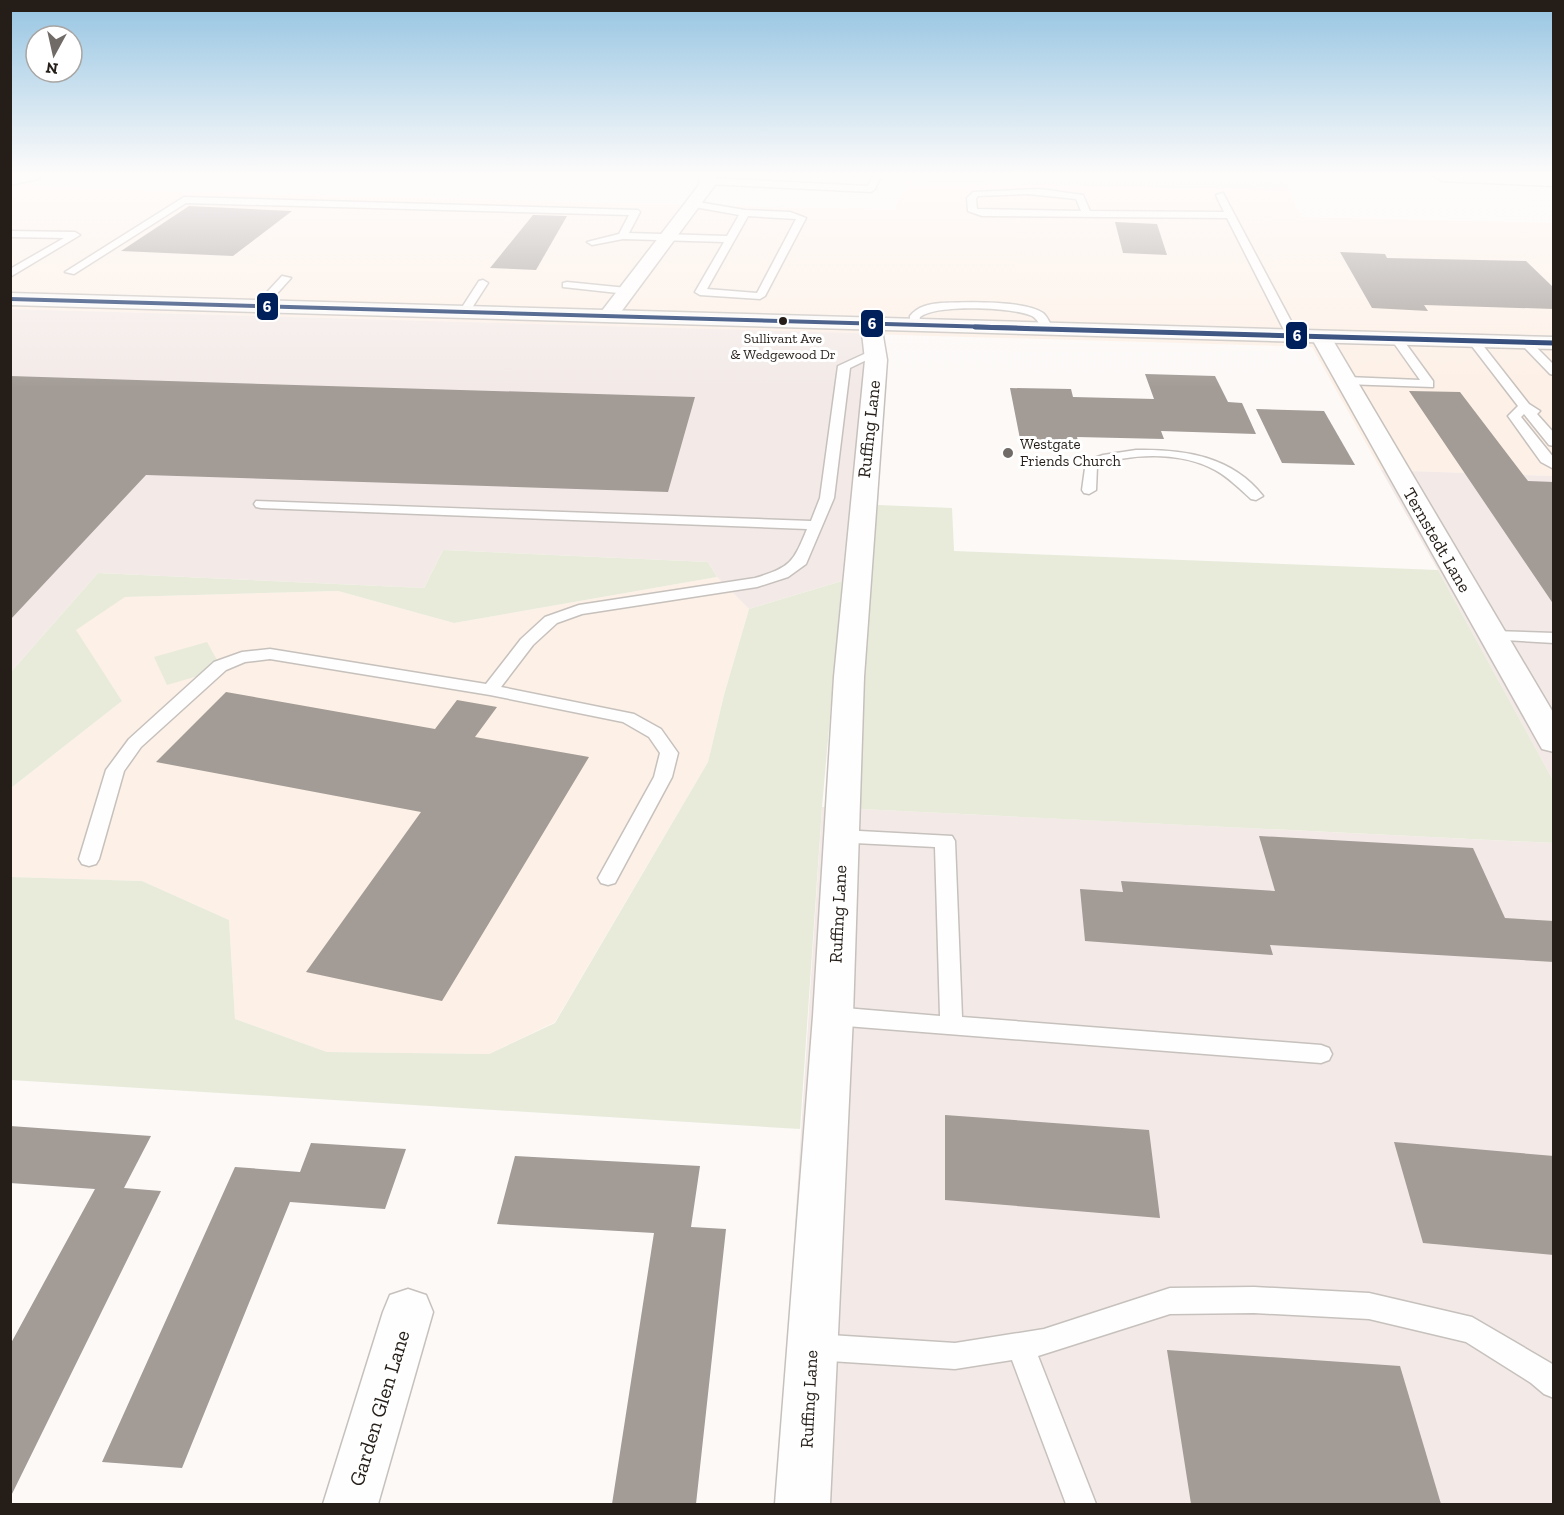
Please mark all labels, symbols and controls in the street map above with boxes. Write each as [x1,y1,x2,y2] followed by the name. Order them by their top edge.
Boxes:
[24,24,84,84] north arrow
[45,58,59,79] text: N
[256,292,279,321] line badge: 6
[263,297,272,316] text: 6
[860,309,884,338] line badge: 6
[868,314,877,333] text: 6
[777,315,789,327] marker: Sullivant Ave & Wedgewood Dr
[1285,321,1308,350] line badge: 6
[1293,326,1302,345] text: 6
[730,330,836,363] place label: Sullivant Ave & Wedgewood Dr
[853,379,885,479] street label: Ruffing Lane
[1020,435,1121,470] place label: Westgate Friends Church
[1001,446,1015,460] marker: Westgate Friends Church
[1398,484,1476,596] street label: Ternstedt Lane
[824,864,852,964] street label: Ruffing Lane
[343,1327,415,1489] street label: Garden Glen Lane
[795,1349,823,1449] street label: Ruffing Lane

